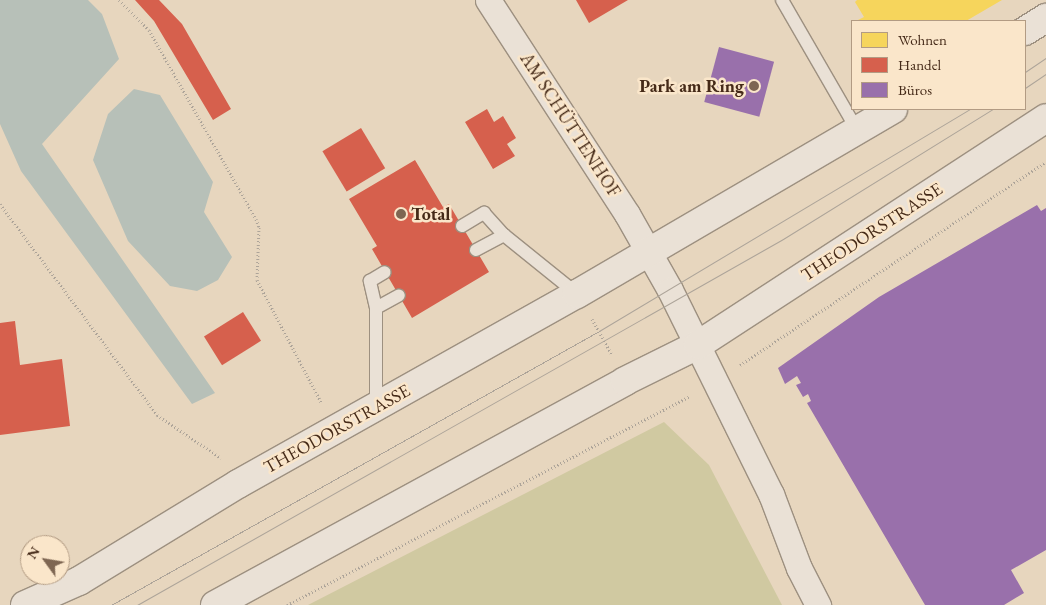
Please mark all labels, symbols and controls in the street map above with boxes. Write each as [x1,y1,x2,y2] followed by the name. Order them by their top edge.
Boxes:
[851,20,1026,110] legend
[898,30,947,49] text: Wohnen
[515,49,625,201] street label: AM SCHÜTTENHOF
[898,55,941,74] text: Handel
[639,75,744,97] place label: Park am Ring
[748,80,760,92] marker: Park am Ring
[898,80,932,99] text: Büros
[797,178,947,286] street label: THEODORSTRASSE
[411,203,450,225] place label: Total
[395,208,407,220] marker: Total
[260,380,414,478] street label: THEODORSTRASSE
[20,535,70,585] north arrow
[22,543,44,562] text: N

